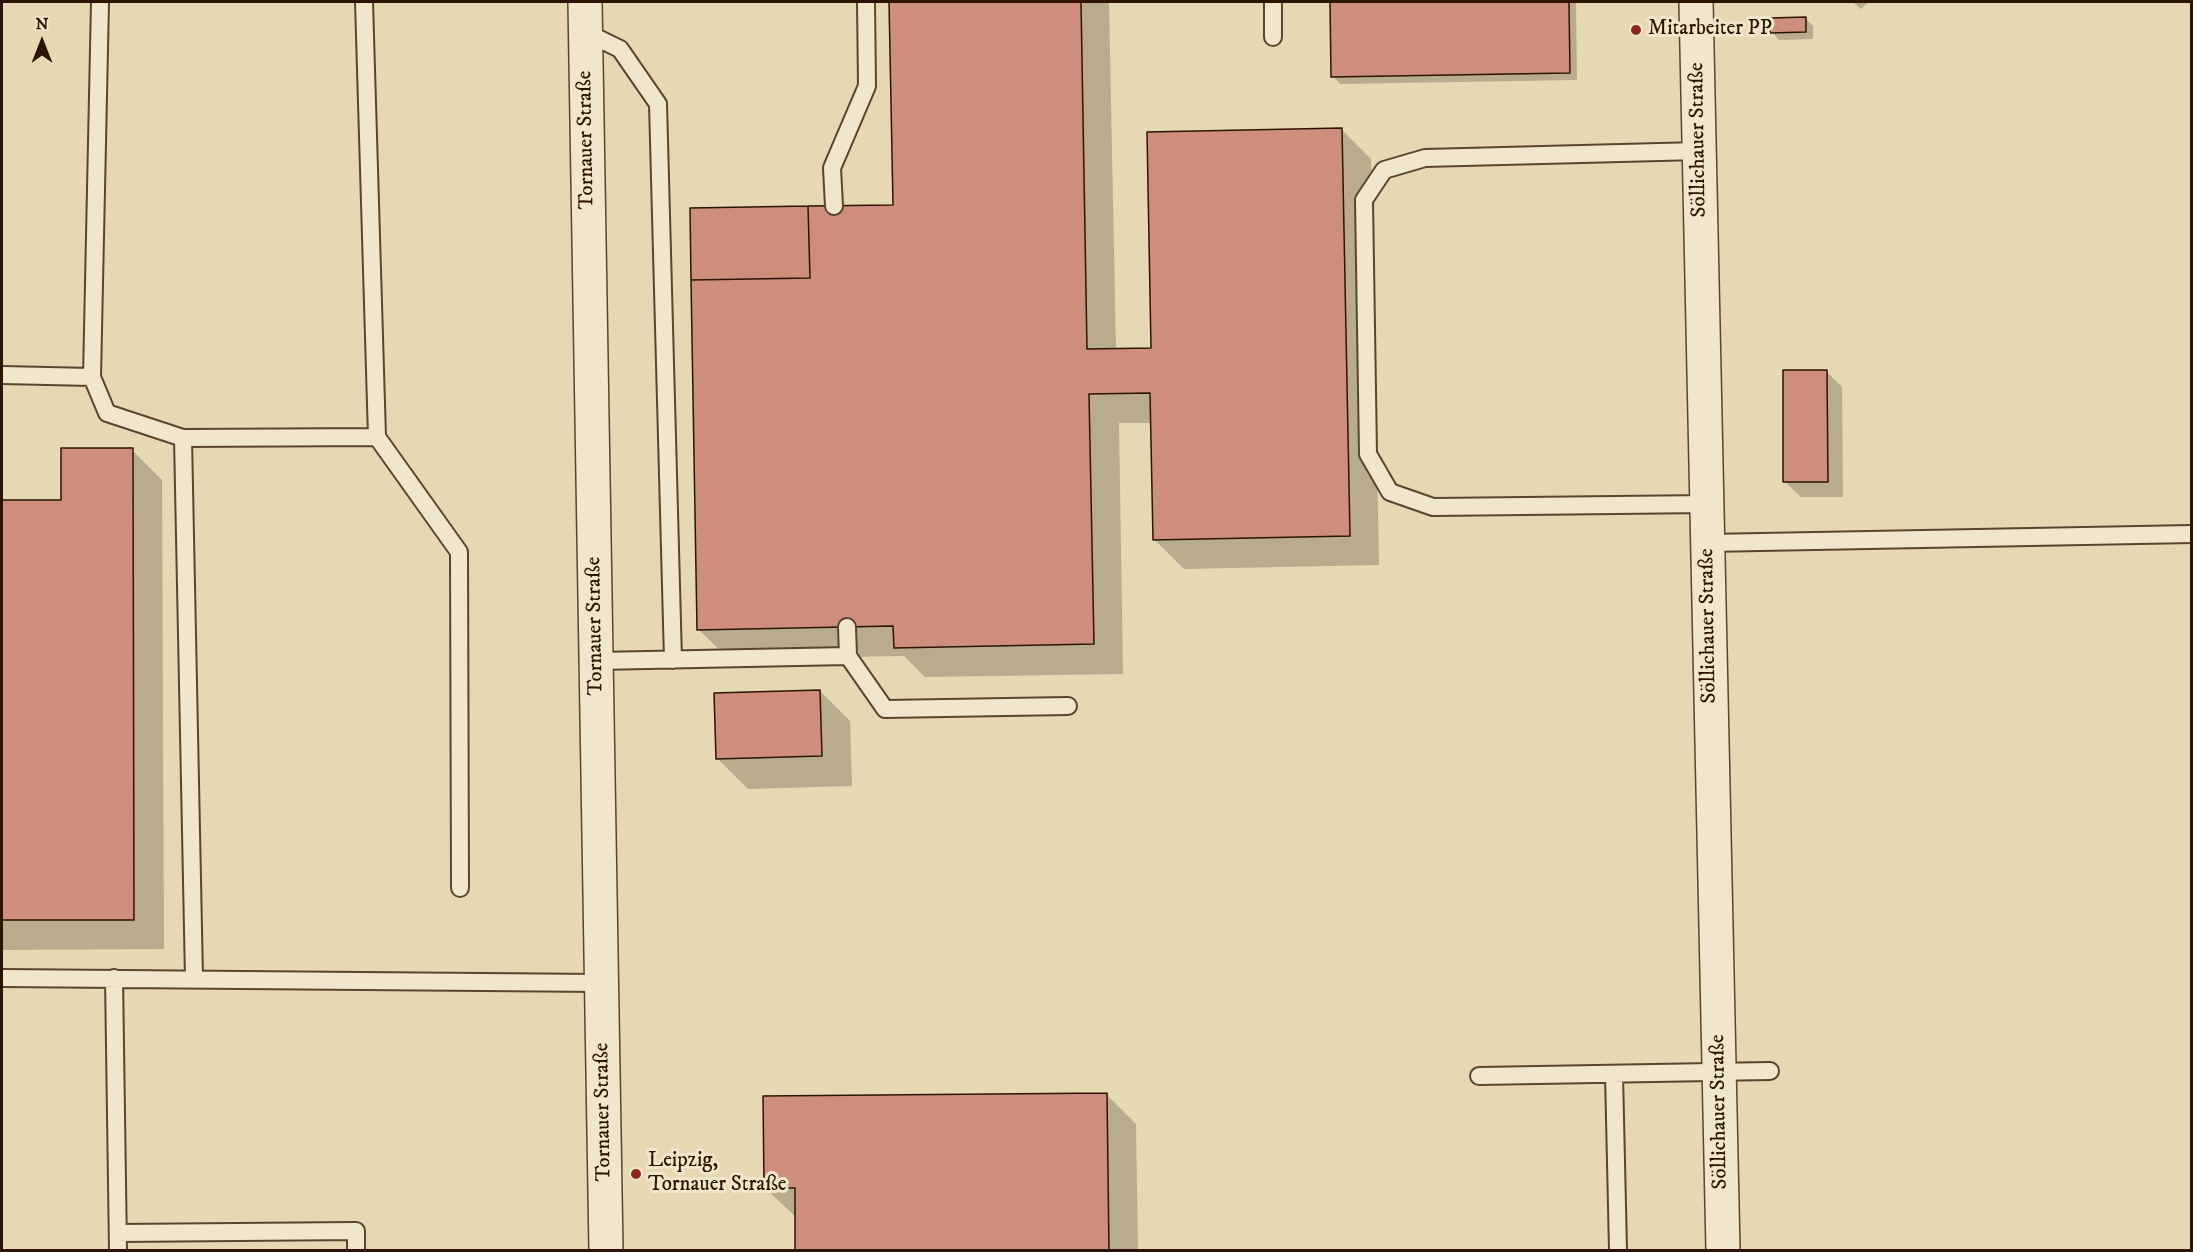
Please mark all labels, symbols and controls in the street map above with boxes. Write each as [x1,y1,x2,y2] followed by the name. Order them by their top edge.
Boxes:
[12,12,72,72] north arrow
[35,14,49,34] text: N
[1648,17,1772,43] place label: Mitarbeiter PP
[1629,23,1643,37] marker: Mitarbeiter PP
[1685,62,1713,218] street label: Söllichauer Straße
[573,71,601,209] street label: Tornauer Straße
[1695,548,1723,704] street label: Söllichauer Straße
[582,557,610,695] street label: Tornauer Straße
[1706,1034,1734,1190] street label: Söllichauer Straße
[590,1043,618,1181] street label: Tornauer Straße
[648,1149,787,1199] place label: Leipzig, Tornauer Straße
[629,1167,643,1181] marker: Leipzig, Tornauer Straße

